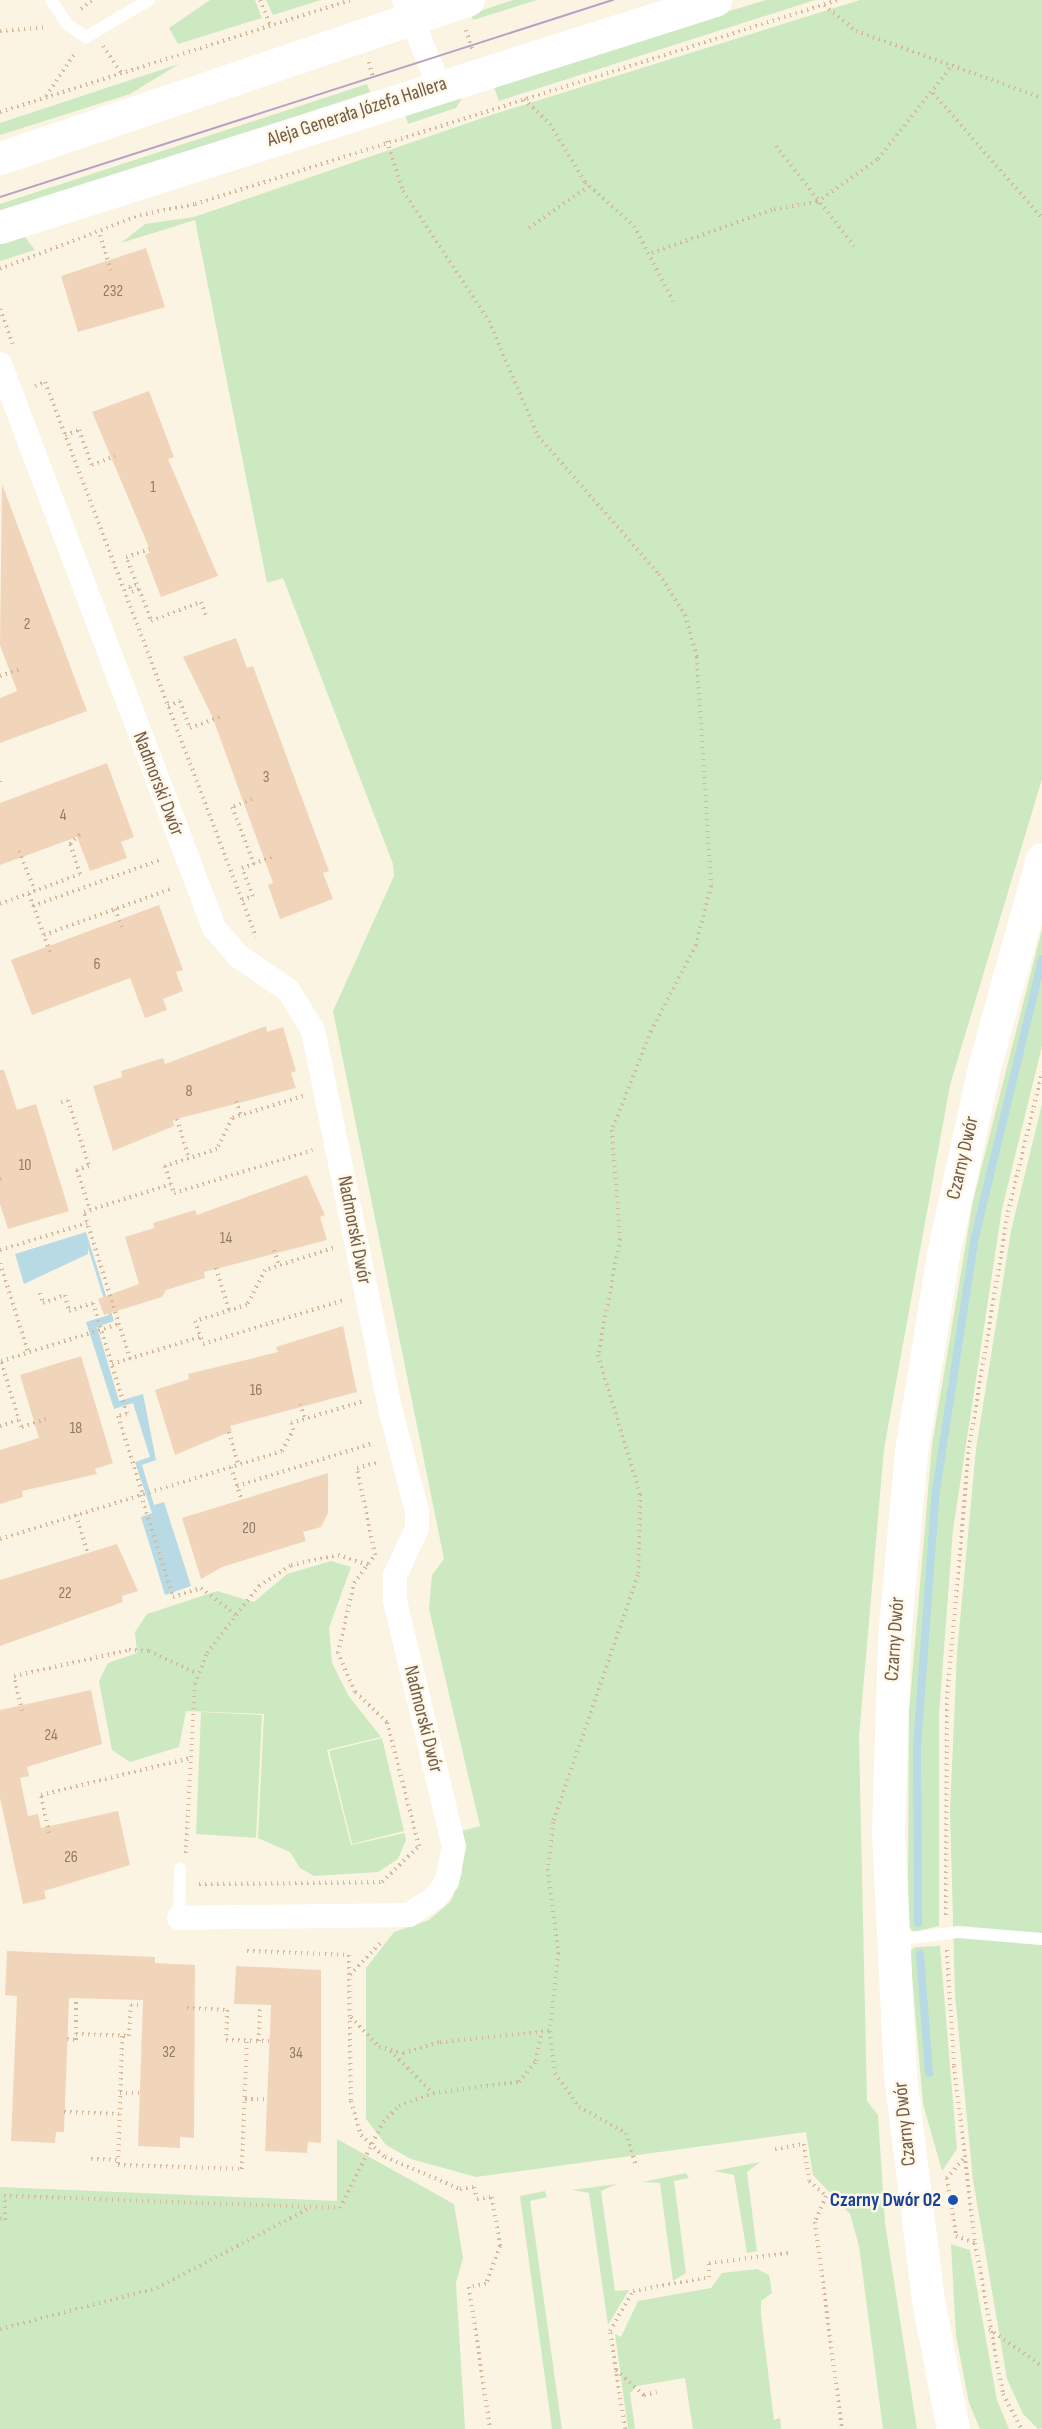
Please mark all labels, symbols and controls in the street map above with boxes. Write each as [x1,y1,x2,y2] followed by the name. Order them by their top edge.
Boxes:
[264,72,450,152] street label: Aleja Generała Józefa Hallera
[103,282,123,302] house number: 232
[150,478,156,498] house number: 1
[24,615,30,635] house number: 2
[127,729,189,839] street label: Nadmorski Dwór
[263,768,269,788] house number: 3
[60,806,66,826] house number: 4
[93,955,101,975] house number: 6
[185,1082,193,1102] house number: 8
[942,1114,984,1202] street label: Czarny Dwór
[19,1156,31,1176] house number: 10
[332,1174,376,1286] street label: Nadmorski Dwór
[220,1229,232,1249] house number: 14
[250,1381,262,1401] house number: 16
[70,1419,82,1439] house number: 18
[242,1519,256,1539] house number: 20
[58,1584,72,1604] house number: 22
[880,1596,910,1682] street label: Czarny Dwór
[398,1663,448,1775] street label: Nadmorski Dwór
[44,1726,58,1746] house number: 24
[64,1848,78,1868] house number: 26
[162,2043,176,2063] house number: 32
[289,2044,303,2064] house number: 34
[889,2081,921,2167] street label: Czarny Dwór
[830,2188,941,2212] place label: Czarny Dwór 02
[946,2193,960,2207] marker: Czarny Dwór 02

